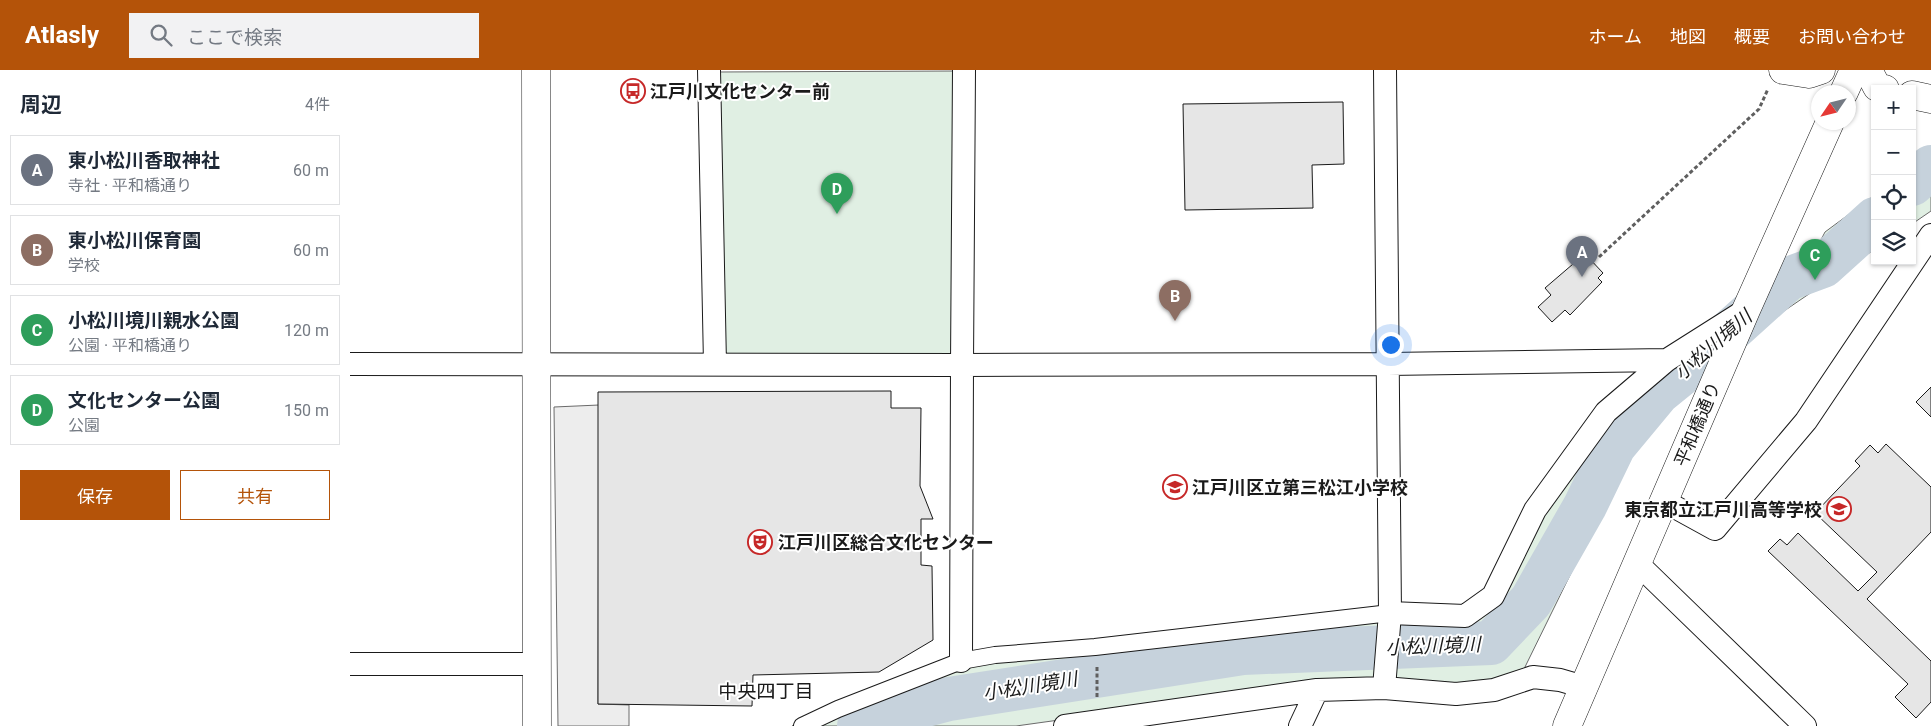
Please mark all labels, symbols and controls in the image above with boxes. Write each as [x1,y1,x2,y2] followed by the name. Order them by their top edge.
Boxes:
[129,13,479,58] search box
[25,21,99,49] text: Atlasly
[147,21,175,49] icon: search
[187,26,282,49] text: ここで検索
[1589,26,1642,47] text: ホーム
[1670,26,1706,47] text: 地図
[1734,26,1770,47] text: 概要
[1798,26,1906,47] text: お問い合わせ
[620,78,646,104] bus stop icon: 江戸川文化センター前
[650,81,830,102] place label: 江戸川文化センター前
[1811,85,1856,130] north arrow
[1871,85,1916,265] map controls
[1871,85,1916,130] button: +
[20,93,62,117] text: 周辺
[305,95,330,114] text: 4件
[1871,130,1916,175] button: −
[68,149,220,172] text: 東小松川香取神社
[32,161,42,180] text: A
[293,161,329,180] text: 60 m
[821,173,853,214] pin: D
[1871,175,1916,220] button: locate
[68,176,192,195] text: 寺社 · 平和橋通り
[1871,220,1916,265] button: layers
[68,229,201,252] text: 東小松川保育園
[1566,236,1598,277] pin: A
[1799,239,1831,280] pin: C
[32,241,42,260] text: B
[293,241,329,260] text: 60 m
[68,256,100,275] text: 学校
[1159,280,1191,321] pin: B
[1670,304,1758,385] water label: 小松川境川
[68,309,239,332] text: 小松川境川親水公園
[32,321,42,340] text: C
[284,321,329,340] text: 120 m
[1378,332,1404,358] your location
[68,336,192,355] text: 公園 · 平和橋通り
[1670,378,1724,470] street label: 平和橋通り
[68,389,220,412] text: 文化センター公園
[32,401,42,420] text: D
[284,401,329,420] text: 150 m
[68,416,100,435] text: 公園
[20,470,170,520] button: 保存
[180,470,330,520] button: 共有
[1162,474,1188,500] school or university icon: 江戸川区立第三松江小学校
[1192,477,1408,498] place label: 江戸川区立第三松江小学校
[1826,496,1852,522] school or university icon: 東京都立江戸川高等学校
[1624,499,1822,520] place label: 東京都立江戸川高等学校
[747,529,773,555] theatre icon: 江戸川区総合文化センター
[778,532,994,553] place label: 江戸川区総合文化センター
[1385,633,1483,659] water label: 小松川境川
[981,667,1081,705] water label: 小松川境川
[718,680,814,703] district label: 中央四丁目

